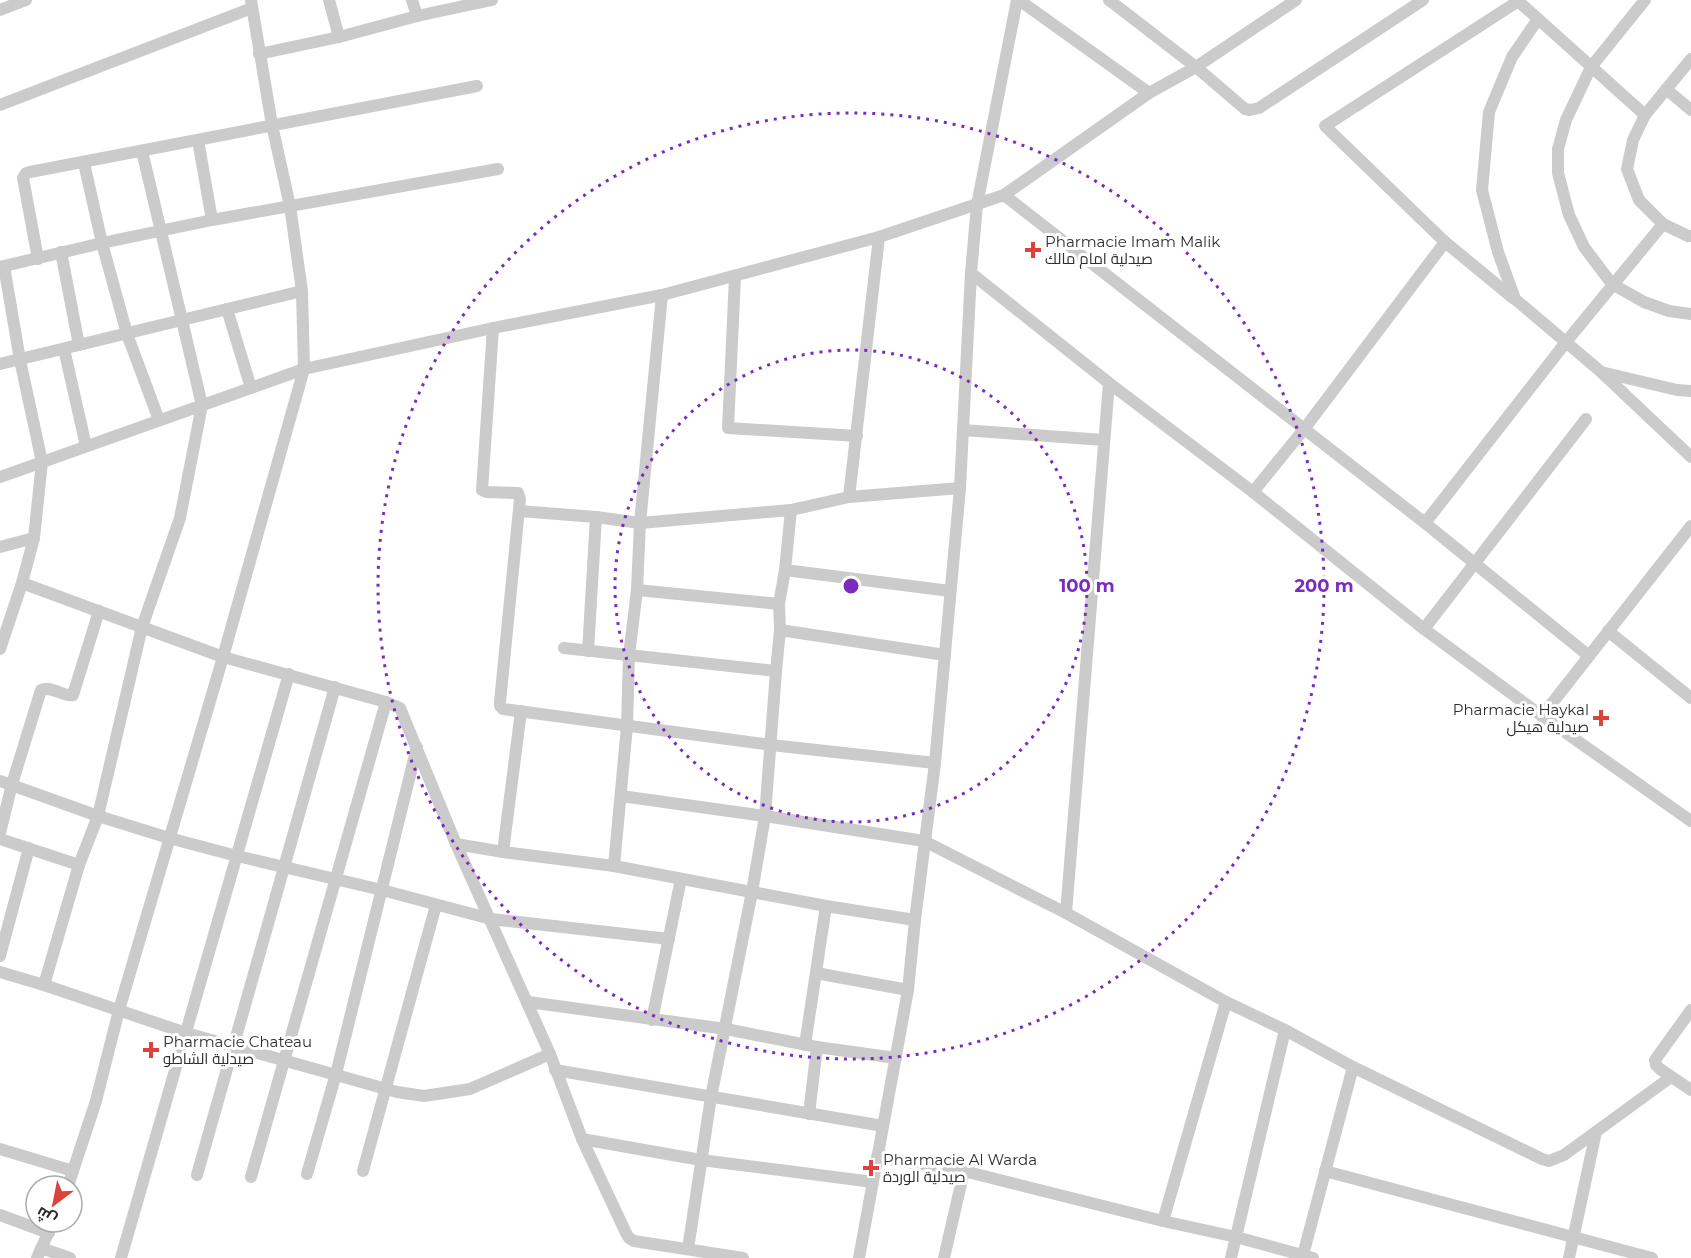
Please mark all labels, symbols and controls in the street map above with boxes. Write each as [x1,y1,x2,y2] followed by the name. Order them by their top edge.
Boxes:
[1045,232,1220,269] place label: Pharmacie Imam Malik صيدلية امام مالك
[1026,243,1040,257] marker: Pharmacie Imam Malik صيدلية امام مالك
[1059,575,1115,597] text: 100 m
[1294,575,1354,597] text: 200 m
[841,576,861,596] centre of rings
[1453,700,1589,737] place label: Pharmacie Haykal صيدلية هيكل
[1594,711,1608,725] marker: Pharmacie Haykal صيدلية هيكل
[163,1032,312,1068] place label: Pharmacie Chateau صيدلية الشاطو
[144,1043,158,1057] marker: Pharmacie Chateau صيدلية الشاطو
[883,1150,1037,1186] place label: Pharmacie Al Warda صيدلية الوردة
[864,1161,878,1175] marker: Pharmacie Al Warda صيدلية الوردة
[24,1174,84,1234] north arrow
[33,1203,60,1230] text: ش

